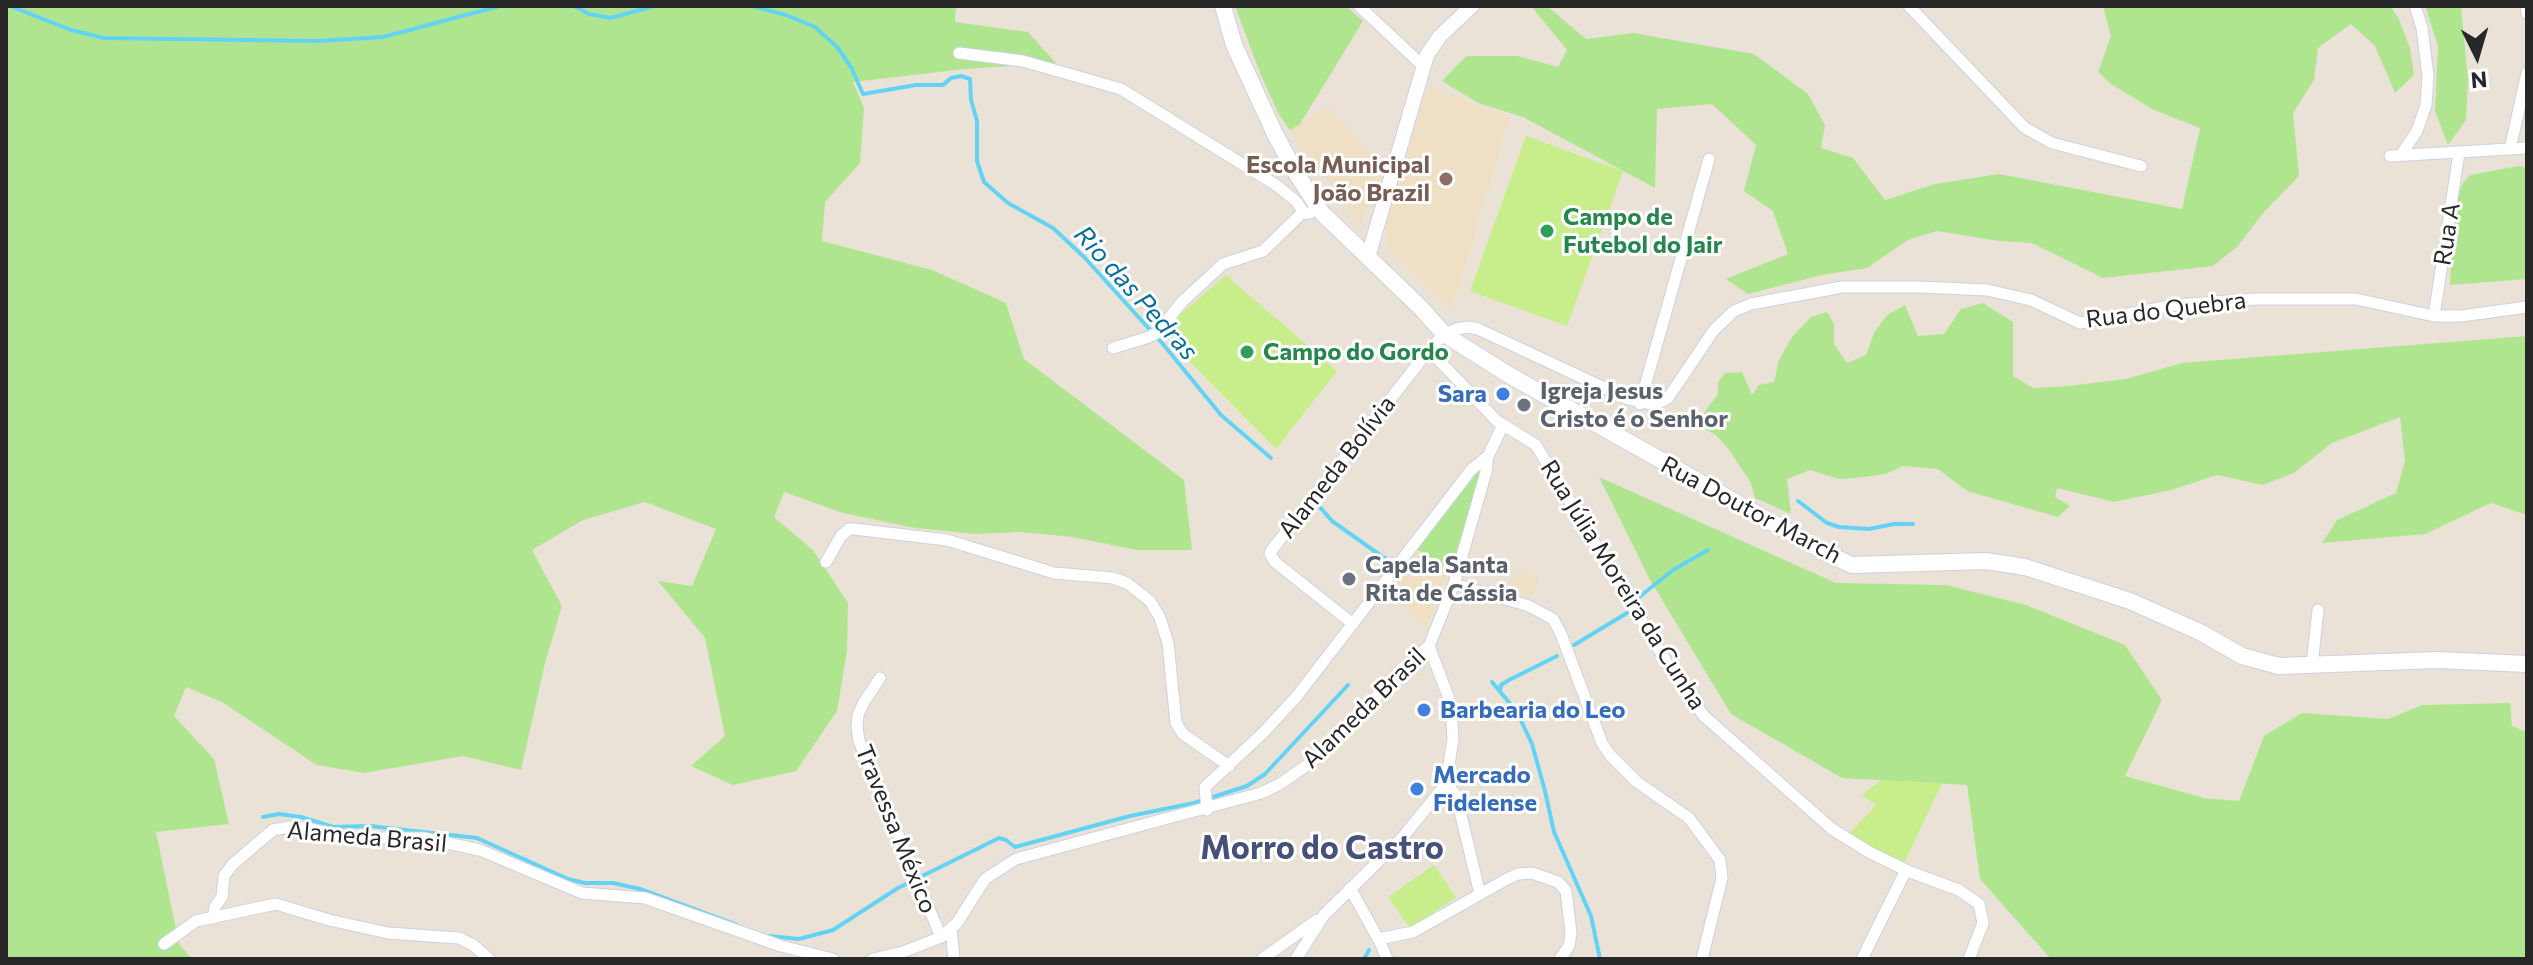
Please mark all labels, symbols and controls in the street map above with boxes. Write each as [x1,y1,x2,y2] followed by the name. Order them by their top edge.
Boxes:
[2437,16,2517,96] north arrow
[2470,66,2489,95] text: N
[1246,151,1430,207] place label: Escola Municipal João Brazil
[1437,170,1455,188] marker: Escola Municipal João Brazil
[2428,201,2466,267] street label: Rua A
[1563,203,1723,259] place label: Campo de Futebol do Jair
[1067,219,1205,367] water label: Rio das Pedras
[1538,222,1556,240] marker: Campo de Futebol do Jair
[2084,286,2248,334] street label: Rua do Quebra
[1263,338,1449,366] place label: Campo do Gordo
[1238,343,1256,361] marker: Campo do Gordo
[1540,377,1728,433] place label: Igreja Jesus Cristo é o Senhor
[1438,380,1487,408] place label: Sara
[1494,385,1512,403] marker: Sara
[1272,390,1402,544] street label: Alameda Bolívia
[1515,396,1533,414] marker: Igreja Jesus Cristo é o Senhor
[1656,450,1846,570] street label: Rua Doutor March
[1534,455,1712,715] street label: Rua Júlia Moreira da Cunha
[1365,551,1517,607] place label: Capela Santa Rita de Cássia
[1340,570,1358,588] marker: Capela Santa Rita de Cássia
[1296,642,1432,774] street label: Alameda Brasil
[1440,696,1626,724] place label: Barbearia do Leo
[1415,701,1433,719] marker: Barbearia do Leo
[849,741,943,917] street label: Travessa México
[1433,761,1537,817] place label: Mercado Fidelense
[1408,780,1426,798] marker: Mercado Fidelense
[286,816,448,858] street label: Alameda Brasil
[1200,829,1444,867] district label: Morro do Castro

